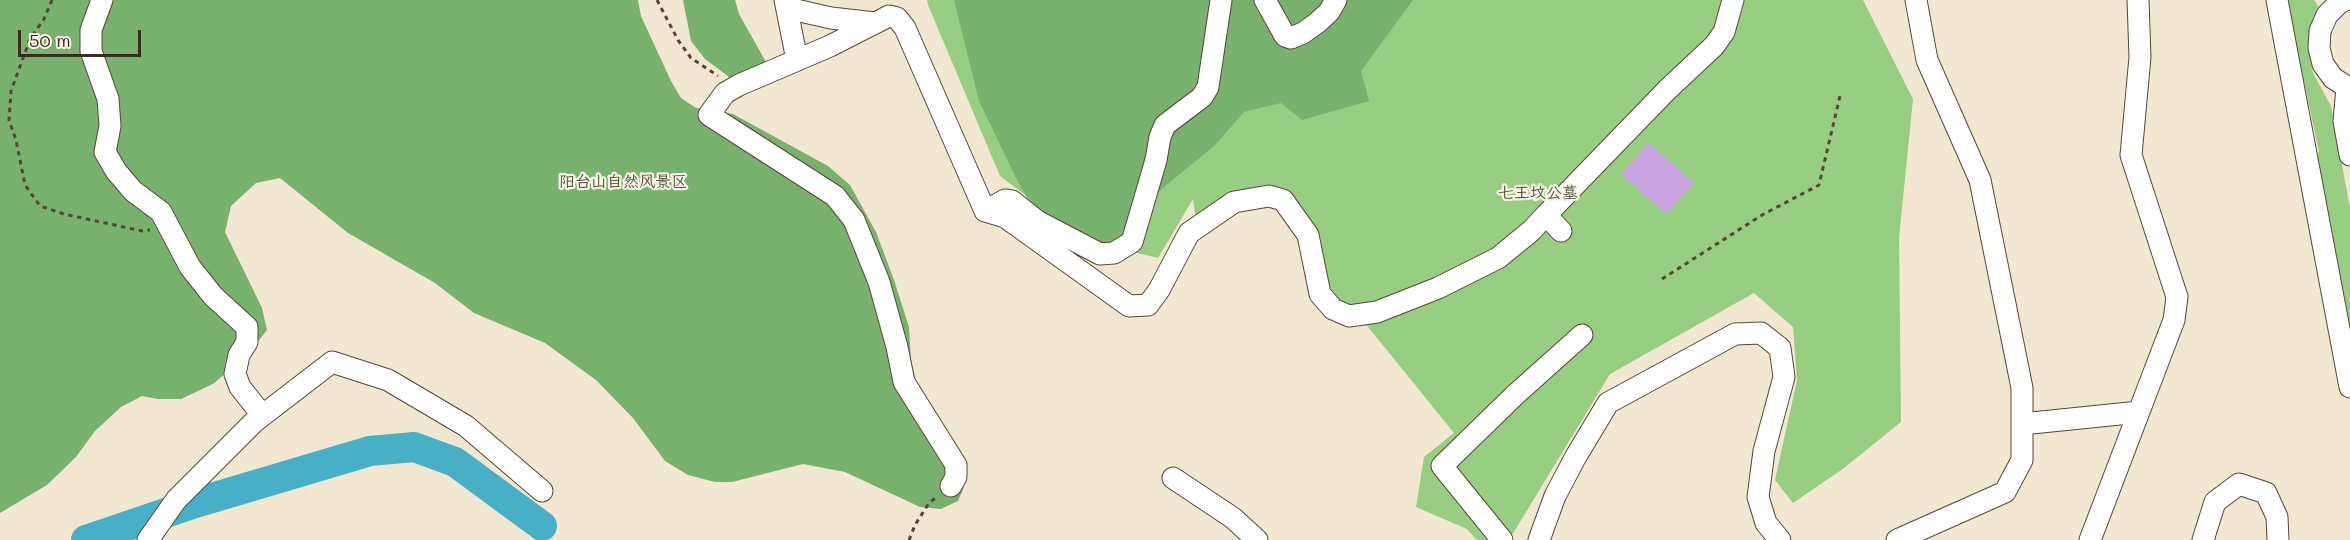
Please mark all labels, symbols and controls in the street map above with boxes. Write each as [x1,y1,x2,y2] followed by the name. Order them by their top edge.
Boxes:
[21,18,144,56] scale bar
[29,28,71,52] text: 50 m
[559,172,687,192] park label: 阳台山自然风景区
[1498,183,1578,203] park label: 七王坟公墓

